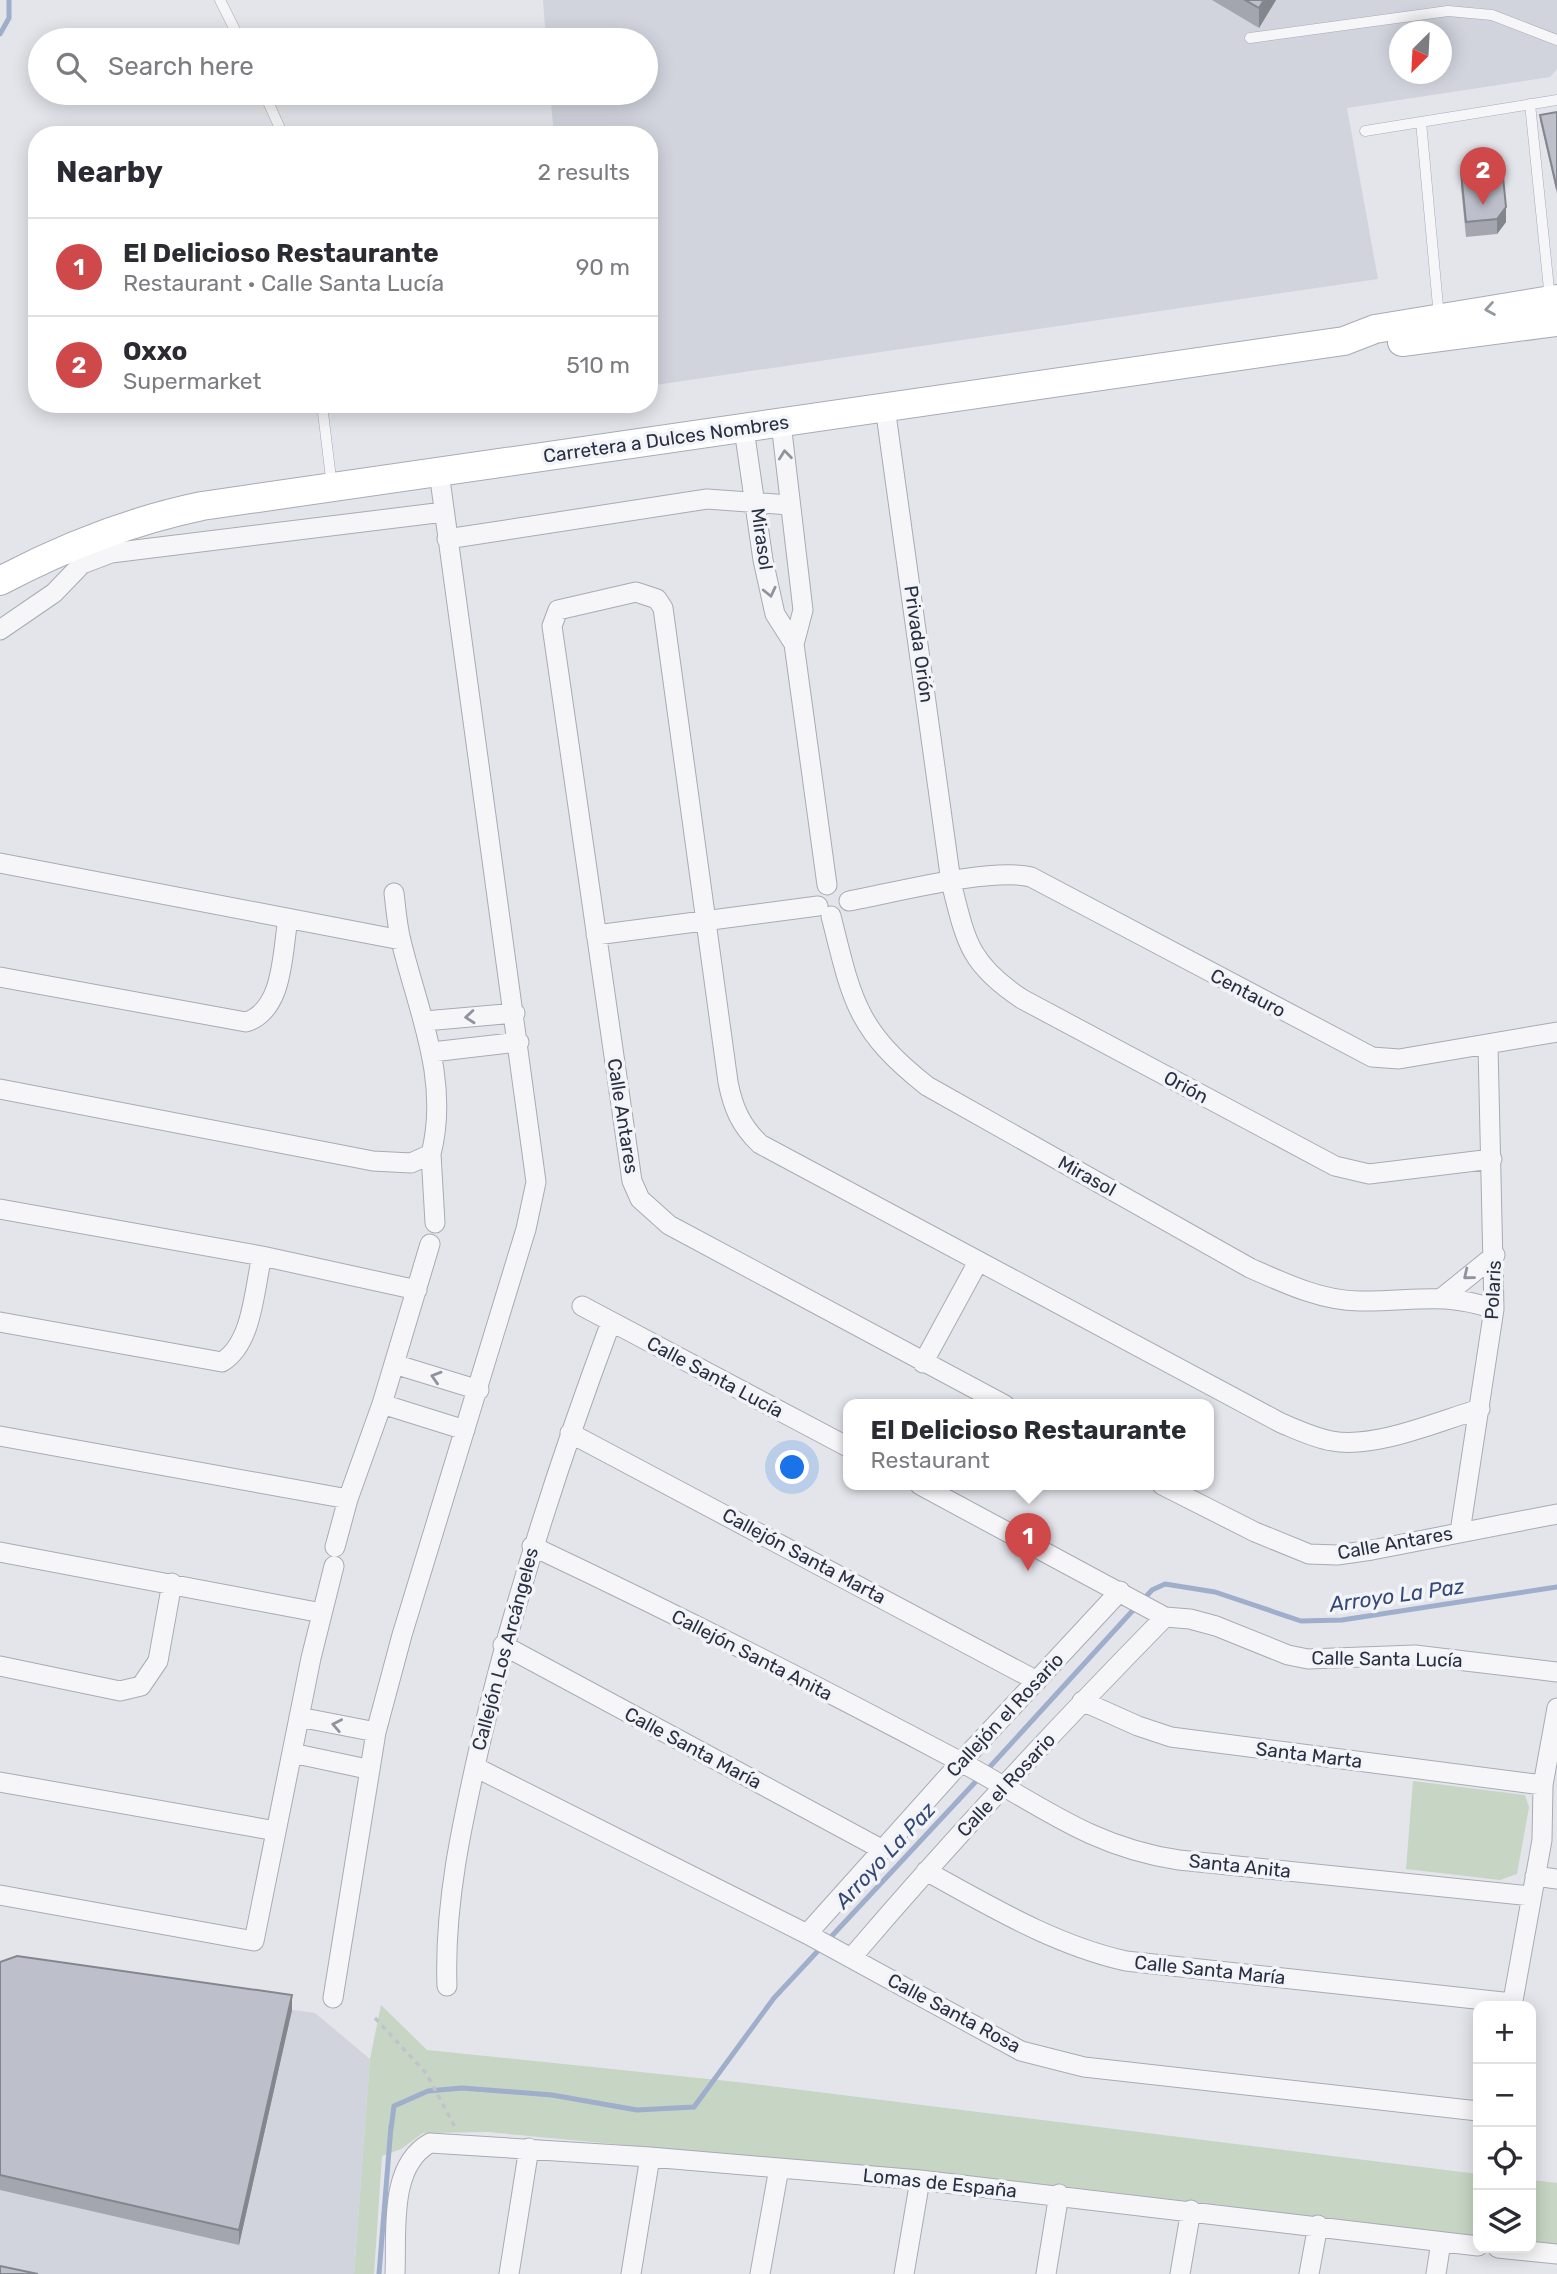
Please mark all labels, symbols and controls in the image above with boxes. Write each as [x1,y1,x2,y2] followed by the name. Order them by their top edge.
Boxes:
[1389,21,1452,84] north arrow
[28,28,658,105] search box
[52,48,90,86] icon: search
[108,51,254,82] text: Search here
[1460,147,1506,205] pin: 2
[56,154,163,190] text: Nearby
[538,158,630,186] text: 2 results
[123,238,439,269] text: El Delicioso Restaurante
[73,253,85,281] text: 1
[576,253,630,281] text: 90 m
[123,269,444,297] text: Restaurant · Calle Santa Lucía
[1484,302,1495,317] one-way arrow
[123,336,187,367] text: Oxxo
[72,351,86,379] text: 2
[566,351,630,379] text: 510 m
[123,367,261,395] text: Supermarket
[542,410,790,468] street label: Carretera a Dulces Nombres
[777,449,792,461] one-way arrow
[746,506,778,572] street label: Mirasol
[899,584,939,704] street label: Privada Orión
[762,586,777,598] one-way arrow
[1206,964,1290,1022] street label: Centauro
[464,1009,475,1024] one-way arrow
[603,1057,643,1175] street label: Calle Antares
[1160,1066,1212,1108] street label: Orión
[1054,1151,1120,1201] street label: Mirasol
[1480,1260,1506,1320] street label: Polaris
[1463,1267,1475,1280] one-way arrow
[643,1331,787,1423] street label: Calle Santa Lucía
[431,1370,443,1385] one-way arrow
[843,1399,1214,1490] popup
[871,1415,1186,1446] text: El Delicioso Restaurante
[871,1446,990,1474] text: Restaurant
[775,1450,809,1484] your location
[718,1503,890,1609] street label: Callejón Santa Marta
[1005,1513,1051,1571] pin: 1
[1336,1522,1454,1564] street label: Calle Antares
[467,1545,543,1753] street label: Callejón Los Arcángeles
[1327,1573,1466,1617] water label: Arroyo La Paz
[668,1604,836,1706] street label: Callejón Santa Anita
[1311,1646,1463,1672] street label: Calle Santa Lucía
[942,1648,1068,1782] street label: Callejón el Rosario
[621,1702,765,1794] street label: Calle Santa María
[331,1718,343,1733] one-way arrow
[952,1728,1060,1842] street label: Calle el Rosario
[1255,1737,1363,1773] street label: Santa Marta
[829,1797,941,1914] water label: Arroyo La Paz
[1188,1849,1292,1883] street label: Santa Anita
[1133,1951,1287,1989] street label: Calle Santa María
[884,1968,1024,2058] street label: Calle Santa Rosa
[1473,2001,1536,2253] map controls
[1473,2001,1536,2064] button: +
[1473,2064,1536,2127] button: −
[1473,2127,1536,2190] button: locate
[862,2163,1018,2203] street label: Lomas de España
[1473,2190,1536,2253] button: layers

